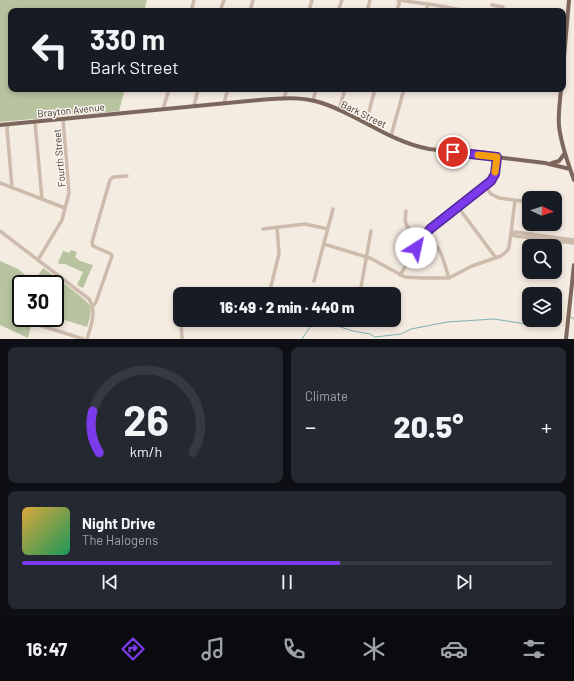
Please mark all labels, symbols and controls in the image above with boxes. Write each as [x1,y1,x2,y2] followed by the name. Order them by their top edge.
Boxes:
[90,22,165,56] text: 330 m
[24,24,76,76] icon: left
[90,56,179,78] text: Bark Street
[339,98,389,130] street label: Bark Street
[37,100,105,120] street label: Brayton Avenue
[50,128,68,188] street label: Fourth Street
[436,135,470,169] pin
[442,141,464,163] icon: arrive
[522,191,562,231] north arrow
[522,191,562,327] map controls
[395,227,437,269] position arrow
[522,239,562,279] button: search
[12,275,64,327] speed limit sign: 30
[522,287,562,327] button: layers
[220,298,354,316] text: 16:49 · 2 min · 440 m
[305,388,348,404] text: Climate
[123,394,168,444] text: 26
[394,408,463,444] text: 20.5°
[305,413,316,439] text: −
[541,413,552,439] text: +
[129,443,162,460] text: km/h
[82,514,155,532] text: Night Drive
[82,532,158,548] text: The Halogens
[99,571,121,593] icon: previous
[276,571,298,593] icon: pause
[453,571,475,593] icon: next
[119,635,147,663] icon: directions
[199,635,227,663] icon: music
[280,635,308,663] icon: phone
[360,635,388,663] icon: climate
[440,635,468,663] icon: car
[520,635,548,663] icon: filters
[26,638,67,660] text: 16:47

